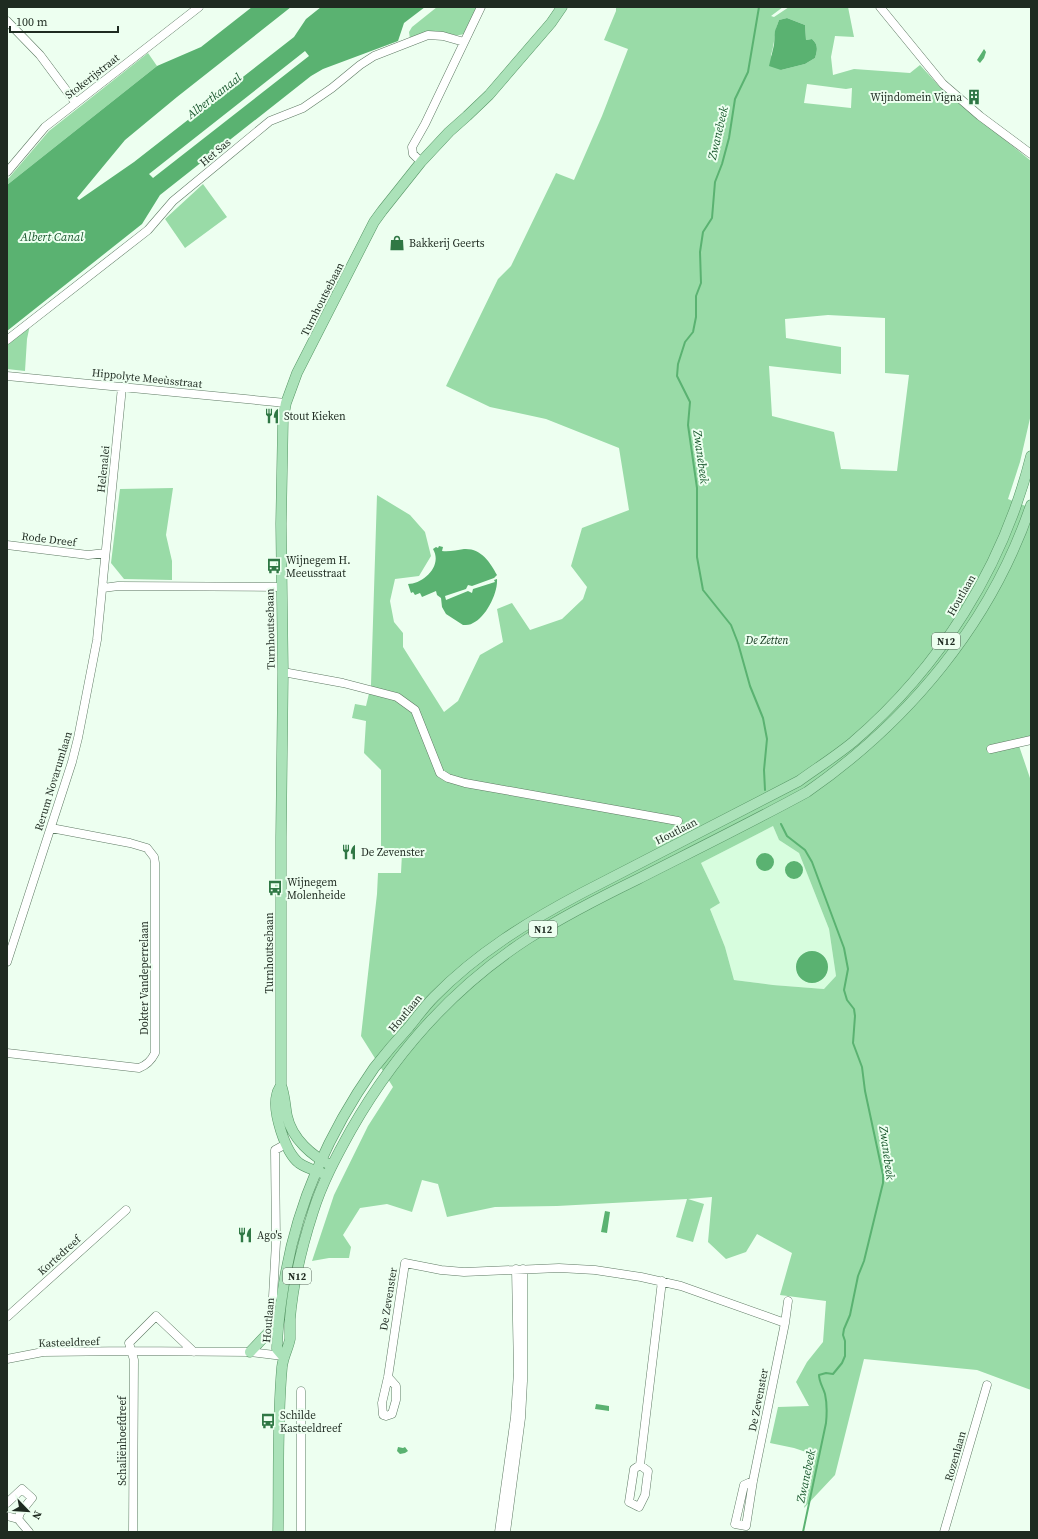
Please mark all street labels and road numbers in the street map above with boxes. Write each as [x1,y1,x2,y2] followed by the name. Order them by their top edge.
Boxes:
[62,50,123,102] street label: Stokerijstraat
[197,135,234,170] street label: Het Sas
[297,259,348,339] street label: Turnhoutsebaan
[91,365,203,392] street label: Hippolyte Meeùsstraat
[94,445,113,493] street label: Helenalei
[21,529,78,550] street label: Rode Dreef
[944,572,979,619] street label: Houtlaan
[262,588,279,670] street label: Turnhoutsebaan
[932,633,960,649] road number: N12
[31,729,76,833] street label: Rerum Novarumlaan
[653,814,700,848] street label: Houtlaan
[262,912,277,994] street label: Turnhoutsebaan
[137,921,152,1035] street label: Dokter Vandeperrelaan
[529,921,557,937] road number: N12
[385,991,426,1036] street label: Houtlaan
[35,1231,85,1279] street label: Kortedreef
[376,1266,401,1332] street label: De Zevenster
[283,1268,311,1284] road number: N12
[259,1296,278,1343] street label: Houtlaan
[38,1334,101,1351] street label: Kasteeldreef
[745,1367,772,1433] street label: De Zevenster
[115,1395,130,1486] street label: Schaliënhoefdreef
[941,1429,970,1483] street label: Rozenlaan

